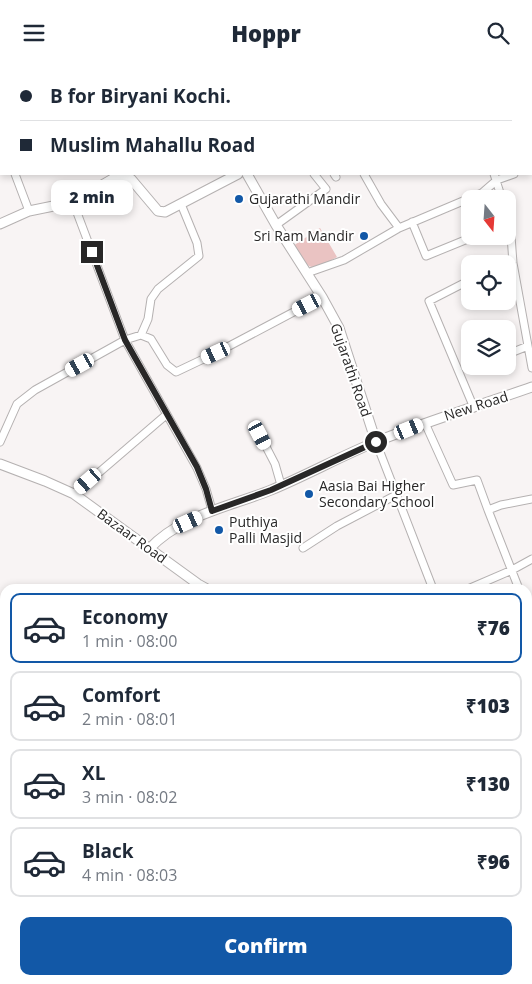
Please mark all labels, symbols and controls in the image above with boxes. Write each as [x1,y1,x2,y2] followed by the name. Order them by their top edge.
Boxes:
[231,18,301,48] text: Hoppr
[20,19,48,47] icon: menu
[484,19,512,47] icon: search
[50,83,231,109] text: B for Biryani Kochi.
[50,132,255,158] text: Muslim Mahallu Road
[51,179,133,215] callout: 2 min
[69,186,115,208] text: 2 min
[249,189,360,208] place label: Gujarathi Mandir
[461,190,516,245] north arrow
[461,190,516,375] map controls
[233,193,245,205] marker: Gujarathi Mandir
[254,226,354,245] place label: Sri Ram Mandir
[358,230,370,242] marker: Sri Ram Mandir
[81,241,103,263] route end
[461,255,516,310] button: locate
[290,292,323,318] car
[461,320,516,375] button: layers
[327,321,376,419] street label: Gujarathi Road
[199,340,232,366] car
[63,351,96,379] car
[441,386,510,425] street label: New Road
[392,416,425,442] car
[246,418,273,452] car
[365,431,387,453] route start
[71,465,104,497] car
[319,476,434,511] place label: Aasia Bai Higher Secondary School
[303,488,315,500] marker: Aasia Bai Higher Secondary School
[94,504,171,567] street label: Bazaar Road
[171,509,204,535] car
[229,512,302,547] place label: Puthiya Palli Masjid
[213,524,225,536] marker: Puthiya Palli Masjid
[82,604,168,630] text: Economy
[22,606,67,651] icon: car
[477,615,510,641] text: ₹76
[82,630,177,652] text: 1 min · 08:00
[82,682,161,708] text: Comfort
[22,684,67,729] icon: car
[466,693,510,719] text: ₹103
[82,708,177,730] text: 2 min · 08:01
[82,760,105,786] text: XL
[22,762,67,807] icon: car
[466,771,510,797] text: ₹130
[82,786,177,808] text: 3 min · 08:02
[82,838,134,864] text: Black
[22,840,67,885] icon: car
[477,849,510,875] text: ₹96
[82,864,177,886] text: 4 min · 08:03
[20,917,512,975] button: Confirm

